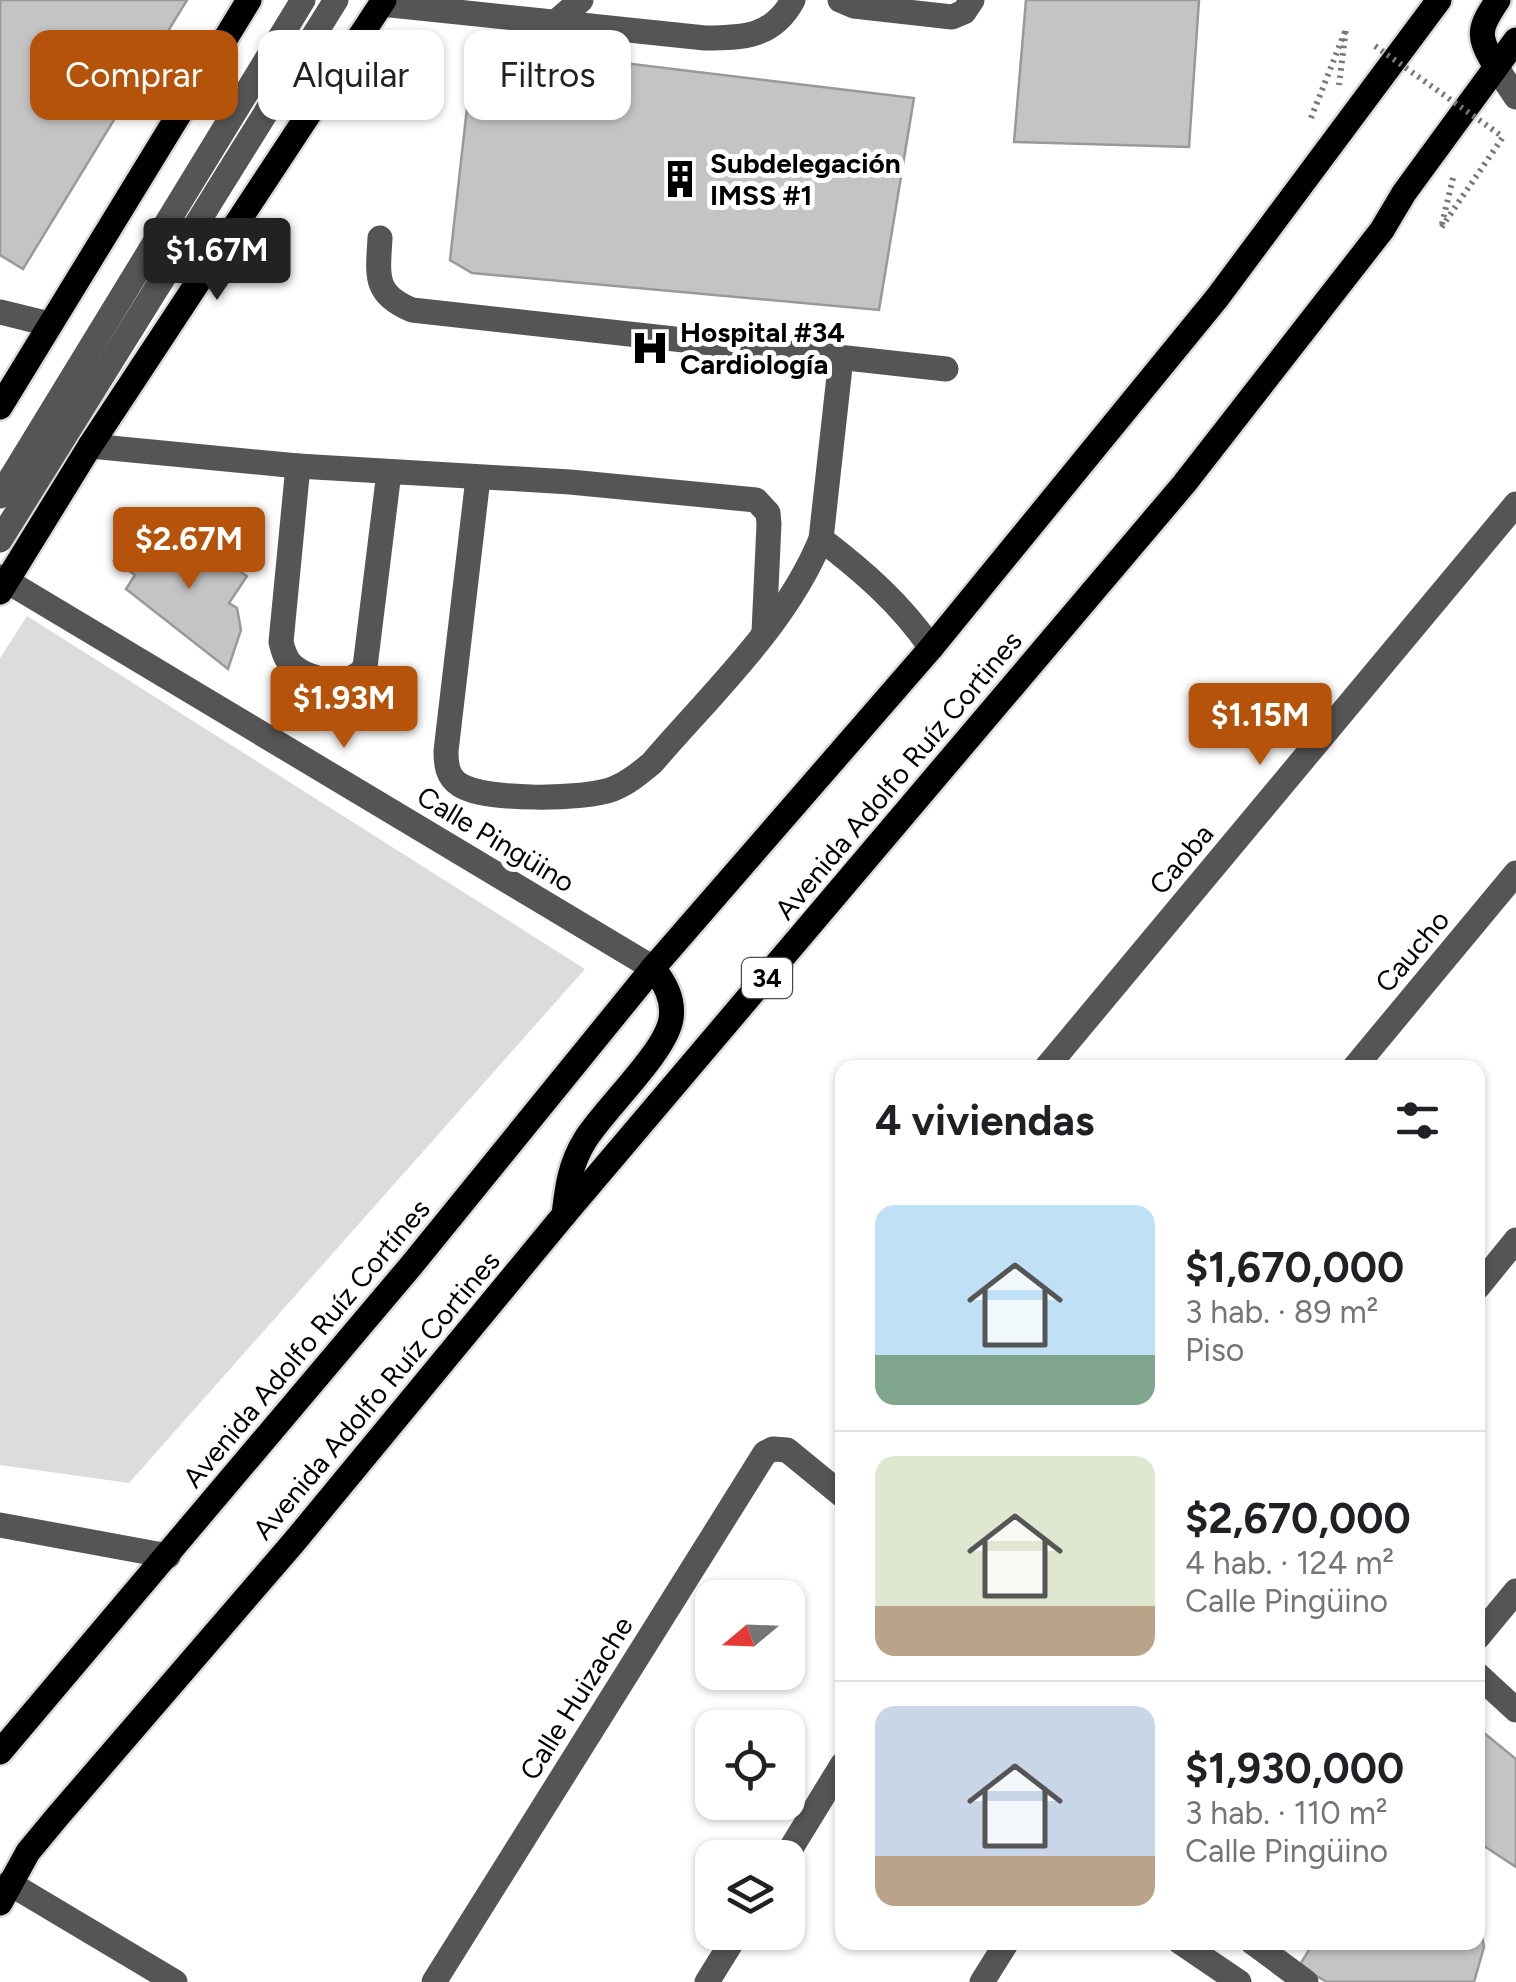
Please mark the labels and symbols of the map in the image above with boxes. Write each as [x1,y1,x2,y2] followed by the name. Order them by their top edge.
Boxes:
[710,146,901,212] place label: Subdelegación IMSS #1
[659,158,701,200] building icon: Subdelegación IMSS #1
[136,218,298,303] pin: $1.67M
[680,315,845,381] place label: Hospital #34 Cardiología
[629,327,671,369] hospital icon: Hospital #34 Cardiología
[108,507,270,592] pin: $2.67M
[767,624,1029,926] street label: Avenida Adolfo Ruíz Cortines
[263,666,425,751] pin: $1.93M
[1179,683,1341,768] pin: $1.15M
[411,779,581,899] street label: Calle Pingüino
[1142,817,1220,901] street label: Caoba
[1368,903,1456,999] street label: Caucho
[742,958,792,998] road number: 34
[175,1192,437,1494] street label: Avenida Adolfo Ruíz Cortínes
[245,1244,507,1546] street label: Avenida Adolfo Ruíz Cortines
[695,1580,805,1690] north arrow
[512,1610,640,1786] street label: Calle Huizache

